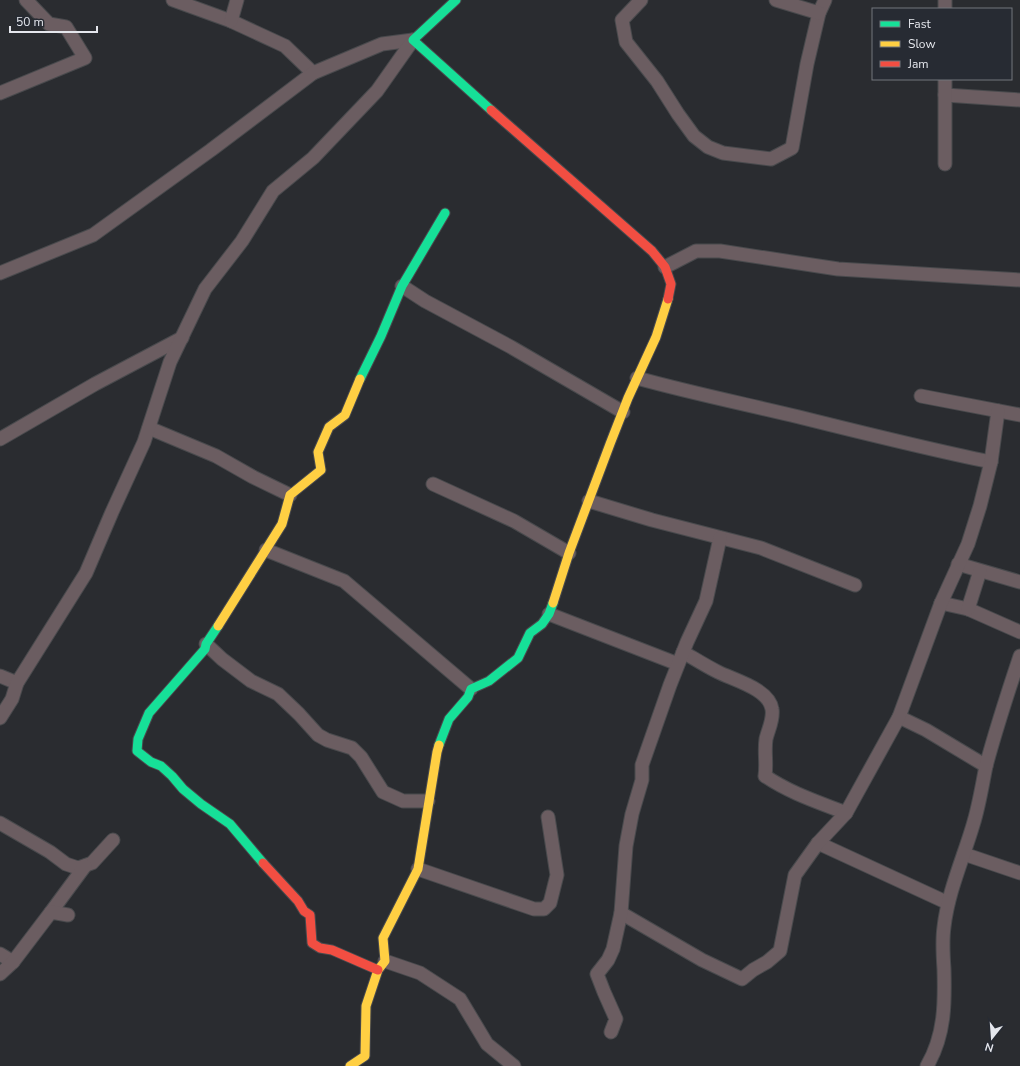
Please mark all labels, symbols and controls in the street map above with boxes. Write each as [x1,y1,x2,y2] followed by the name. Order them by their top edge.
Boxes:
[10,8,97,34] scale bar
[872,8,1012,80] legend
[16,14,44,30] text: 50 m
[908,16,931,32] text: Fast
[908,36,936,52] text: Slow
[907,56,929,72] text: Jam
[972,1018,1012,1058] north arrow
[983,1039,995,1055] text: N

